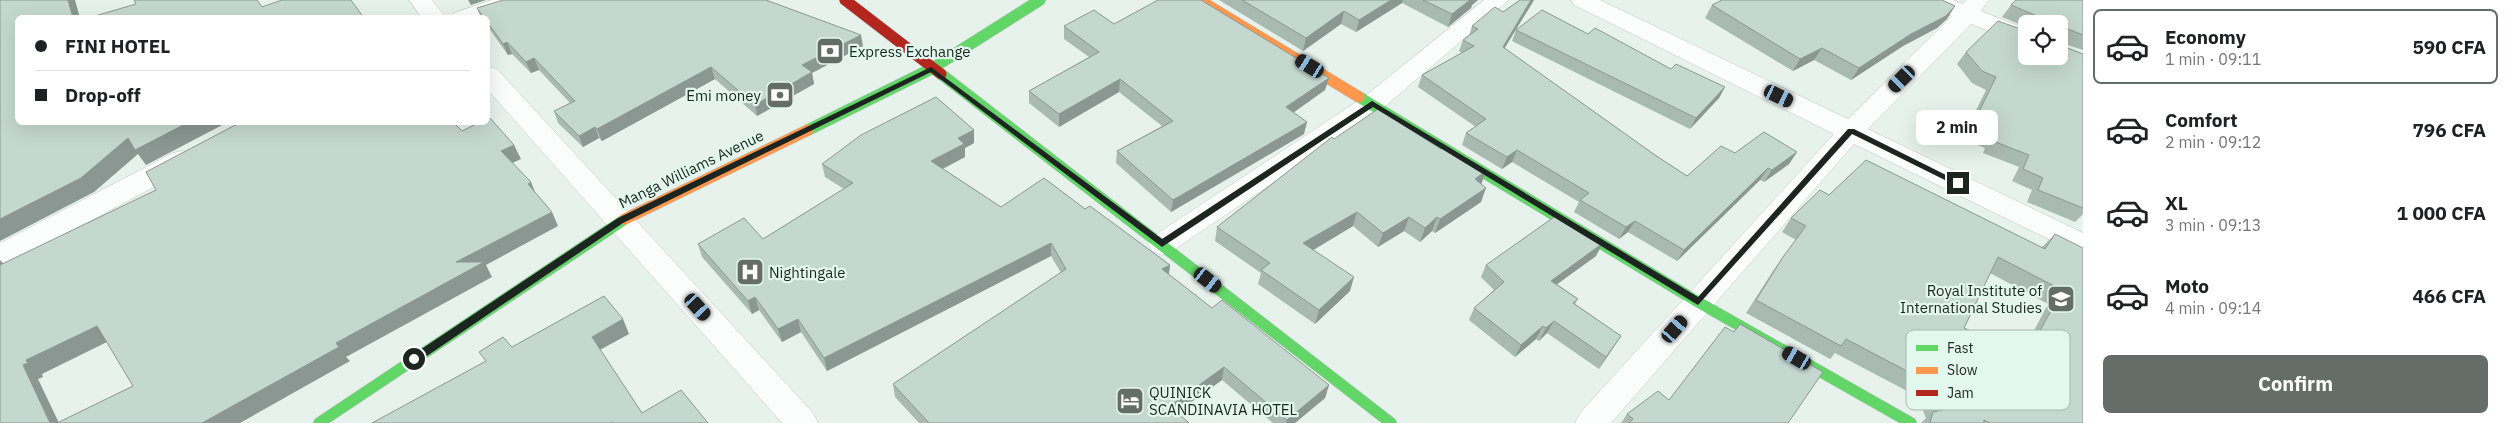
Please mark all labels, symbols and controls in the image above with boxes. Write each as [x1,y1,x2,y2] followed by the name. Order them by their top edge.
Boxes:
[2018,15,2068,65] map controls
[2018,15,2068,65] button: locate
[2105,24,2150,69] icon: car
[2165,25,2246,49] text: Economy
[65,34,170,58] text: FINI HOTEL
[2412,35,2486,59] text: 590 CFA
[815,36,845,66] bank icon: Express Exchange
[849,42,971,61] place label: Express Exchange
[2165,49,2261,69] text: 1 min · 09:11
[1293,52,1326,80] car
[1886,63,1917,95] car
[765,80,795,110] bank icon: Emi money
[65,83,141,107] text: Drop-off
[1762,83,1795,109] car
[686,86,762,105] place label: Emi money
[2105,107,2150,152] icon: car
[2165,108,2238,132] text: Comfort
[1917,110,1999,146] callout: 2 min
[1936,117,1978,137] text: 2 min
[2412,118,2486,142] text: 796 CFA
[615,126,767,212] street label: Manga Williams Avenue
[2165,132,2261,152] text: 2 min · 09:12
[1947,172,1969,194] route end
[2105,190,2150,235] icon: car
[2165,191,2188,215] text: XL
[2397,201,2486,225] text: 1 000 CFA
[2165,215,2261,235] text: 3 min · 09:13
[735,257,765,287] hospital icon: Nightingale
[769,263,846,282] place label: Nightingale
[1191,265,1224,295] car
[2105,273,2150,318] icon: car
[2165,274,2209,298] text: Moto
[1900,281,2042,317] place label: Royal Institute of International Studies
[2046,284,2076,314] school or university icon: Royal Institute of International Studies
[2412,284,2486,308] text: 466 CFA
[682,291,713,323] car
[2165,298,2261,318] text: 4 min · 09:14
[1659,313,1690,345] car
[1906,330,2070,410] legend
[1947,339,1973,357] text: Fast
[1780,344,1813,372] car
[403,348,425,370] route start
[2103,355,2488,413] button: Confirm
[1947,361,1978,379] text: Slow
[1149,383,1297,419] place label: QUINICK SCANDINAVIA HOTEL
[1947,384,1974,402] text: Jam
[1115,386,1145,416] hotel icon: QUINICK SCANDINAVIA HOTEL

